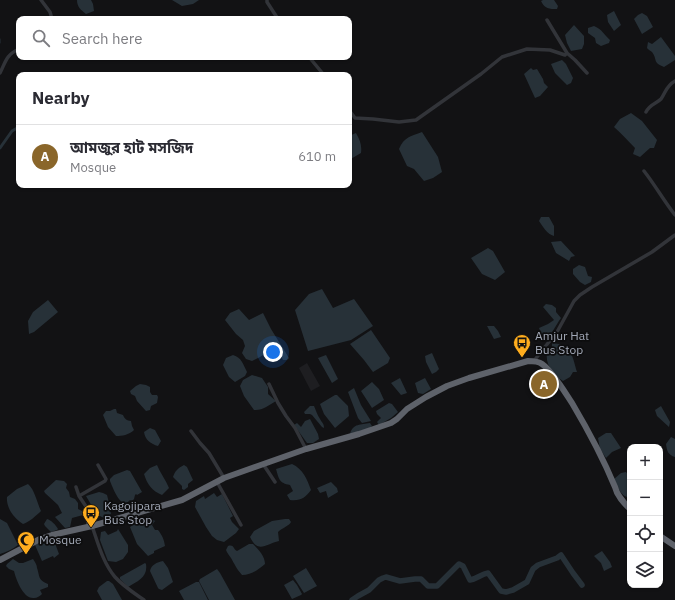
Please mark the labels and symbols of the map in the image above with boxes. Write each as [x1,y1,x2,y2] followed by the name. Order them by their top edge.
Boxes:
[535,328,589,357] place label: Amjur Hat Bus Stop
[512,333,532,358] bus stop icon: Amjur Hat Bus Stop
[263,342,283,362] your location
[531,369,557,399] pin: A
[104,498,162,527] place label: Kagojipara Bus Stop
[81,503,101,528] bus stop icon: Kagojipara Bus Stop
[16,530,36,555] mosque icon: Mosque
[39,532,82,547] place label: Mosque

